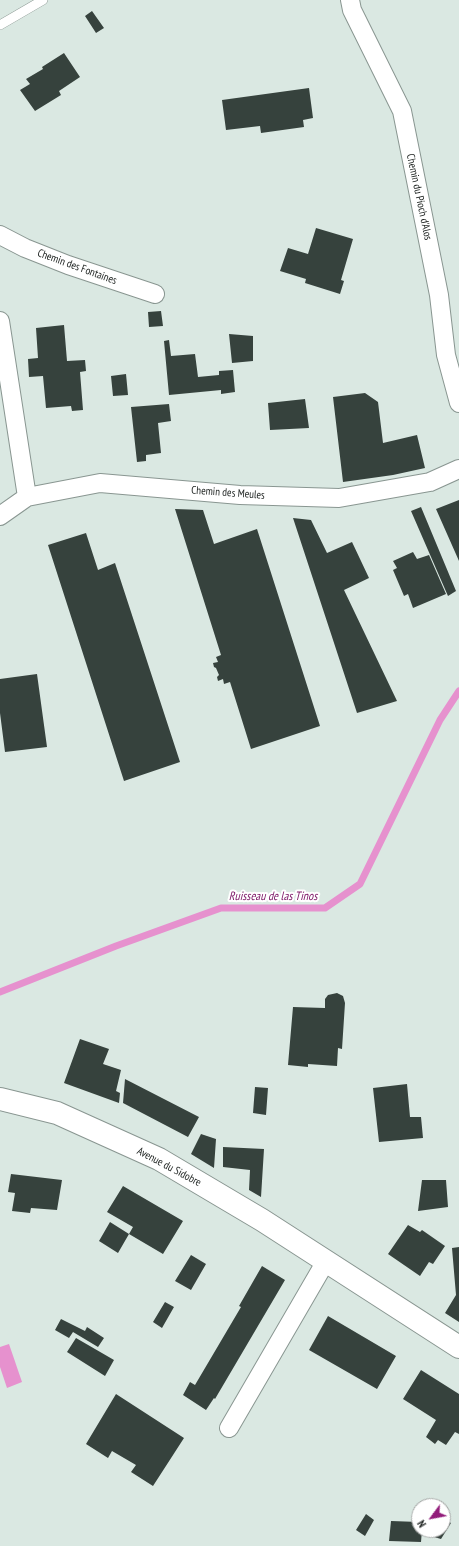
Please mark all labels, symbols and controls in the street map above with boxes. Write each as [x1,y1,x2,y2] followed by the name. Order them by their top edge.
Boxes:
[403,153,435,241] street label: Chemin du Pioch d'Alos
[36,247,118,287] street label: Chemin des Fontaines
[191,484,265,502] street label: Chemin des Meules
[229,890,317,904] water label: Ruisseau de las Tinos
[135,1145,203,1189] street label: Avenue du Sidobre
[411,1498,451,1538] north arrow
[414,1518,429,1530] text: N

